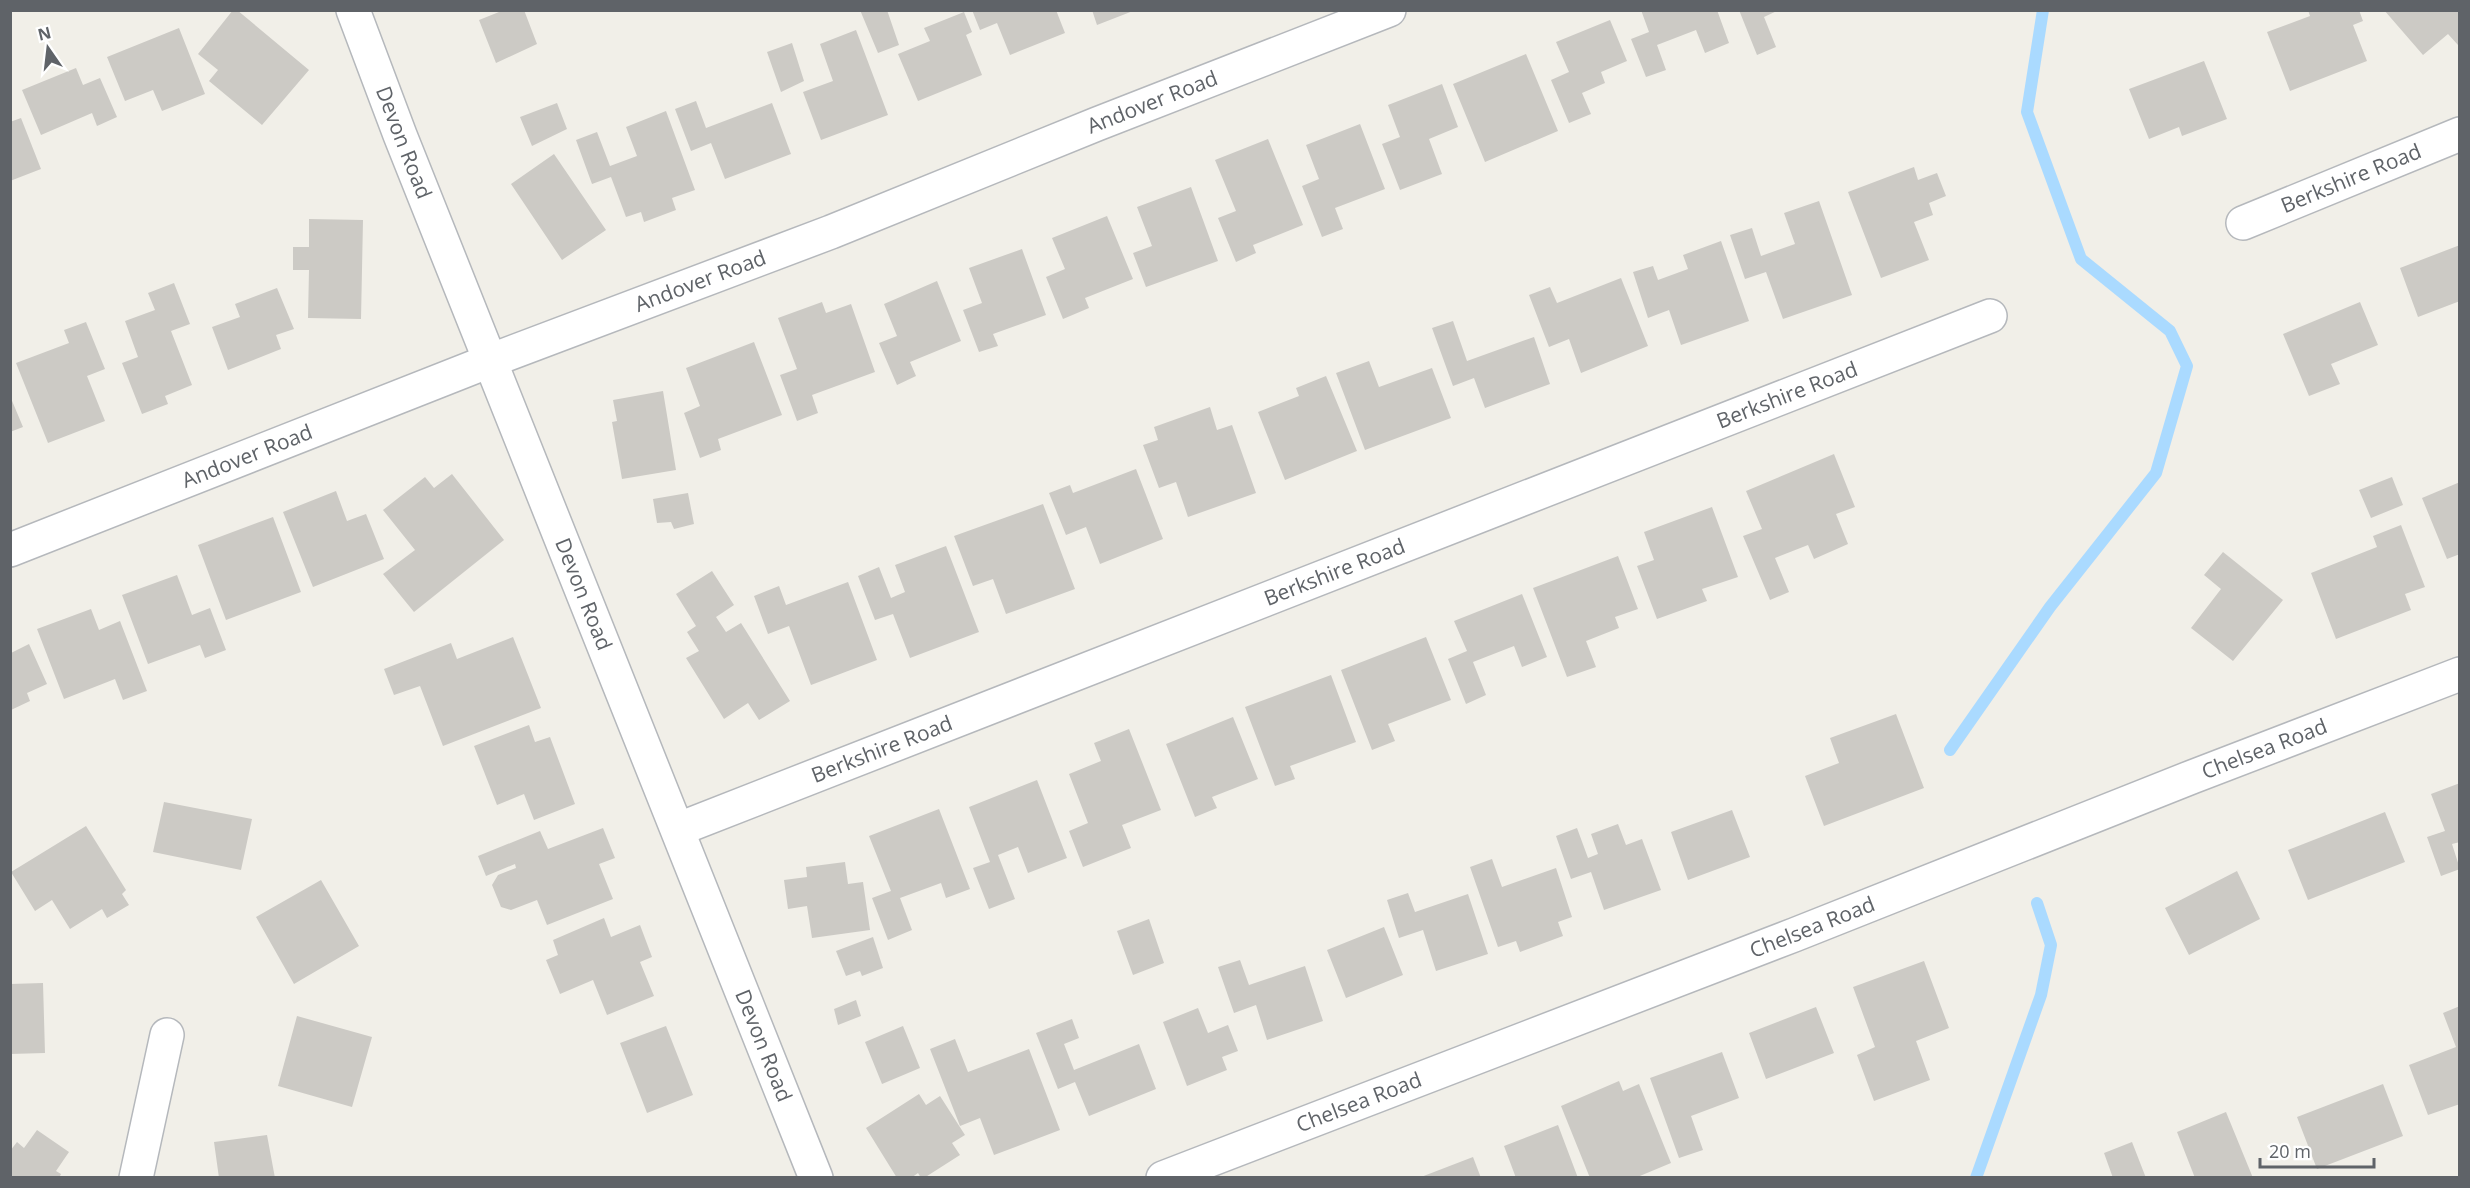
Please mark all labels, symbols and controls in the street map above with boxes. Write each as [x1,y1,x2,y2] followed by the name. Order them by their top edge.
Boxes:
[18,18,78,78] north arrow
[35,21,53,46] text: N
[1082,63,1221,140] street label: Andover Road
[370,82,439,203] street label: Devon Road
[2277,136,2425,219] street label: Berkshire Road
[631,243,770,318] street label: Andover Road
[1712,354,1861,435] street label: Berkshire Road
[177,417,316,494] street label: Andover Road
[1260,531,1409,612] street label: Berkshire Road
[549,534,619,654] street label: Devon Road
[807,708,956,789] street label: Berkshire Road
[2197,711,2331,785] street label: Chelsea Road
[1745,889,1879,964] street label: Chelsea Road
[729,985,799,1106] street label: Devon Road
[1292,1065,1425,1138] street label: Chelsea Road
[2260,1131,2374,1169] scale bar
[2269,1139,2311,1163] text: 20 m

